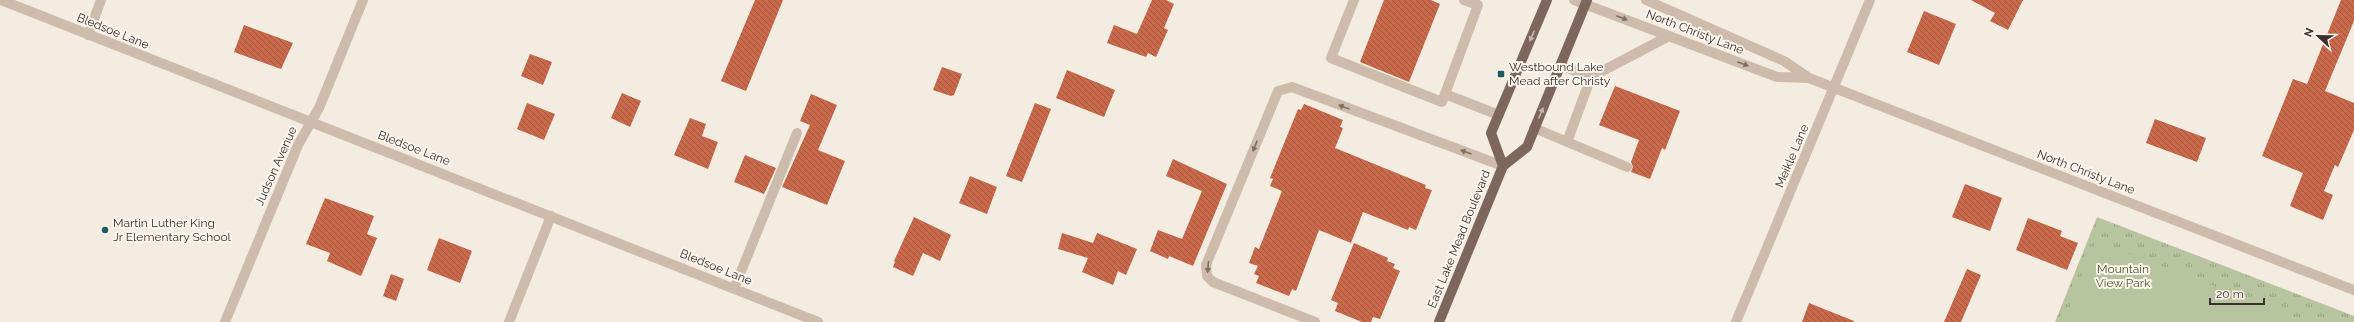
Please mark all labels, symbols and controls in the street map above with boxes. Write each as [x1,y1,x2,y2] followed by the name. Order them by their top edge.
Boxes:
[1644,7,1746,57] street label: North Christy Lane
[75,10,151,52] street label: Bledsoe Lane
[1616,16,1628,22] one-way arrow
[2298,16,2338,56] north arrow
[2302,26,2317,39] text: N
[1529,30,1535,41] one-way arrow
[1509,60,1611,88] place label: Westbound Lake Mead after Christy
[1738,62,1750,68] one-way arrow
[1496,69,1506,79] marker: Westbound Lake Mead after Christy
[1338,103,1350,109] one-way arrow
[1538,107,1544,119] one-way arrow
[1772,122,1812,190] street label: Meikle Lane
[252,124,300,208] street label: Judson Avenue
[376,128,452,168] street label: Bledsoe Lane
[1252,141,1258,153] one-way arrow
[2035,147,2137,197] street label: North Christy Lane
[1460,148,1472,154] one-way arrow
[1425,168,1493,310] street label: East Lake Mead Boulevard
[113,216,232,244] place label: Martin Luther King Jr Elementary School
[100,225,110,235] marker: Martin Luther King Jr Elementary School
[678,246,754,288] street label: Bledsoe Lane
[1204,261,1211,273] one-way arrow
[2096,262,2151,290] park label: Mountain View Park
[2210,280,2264,306] scale bar
[2216,287,2244,301] text: 20 m

